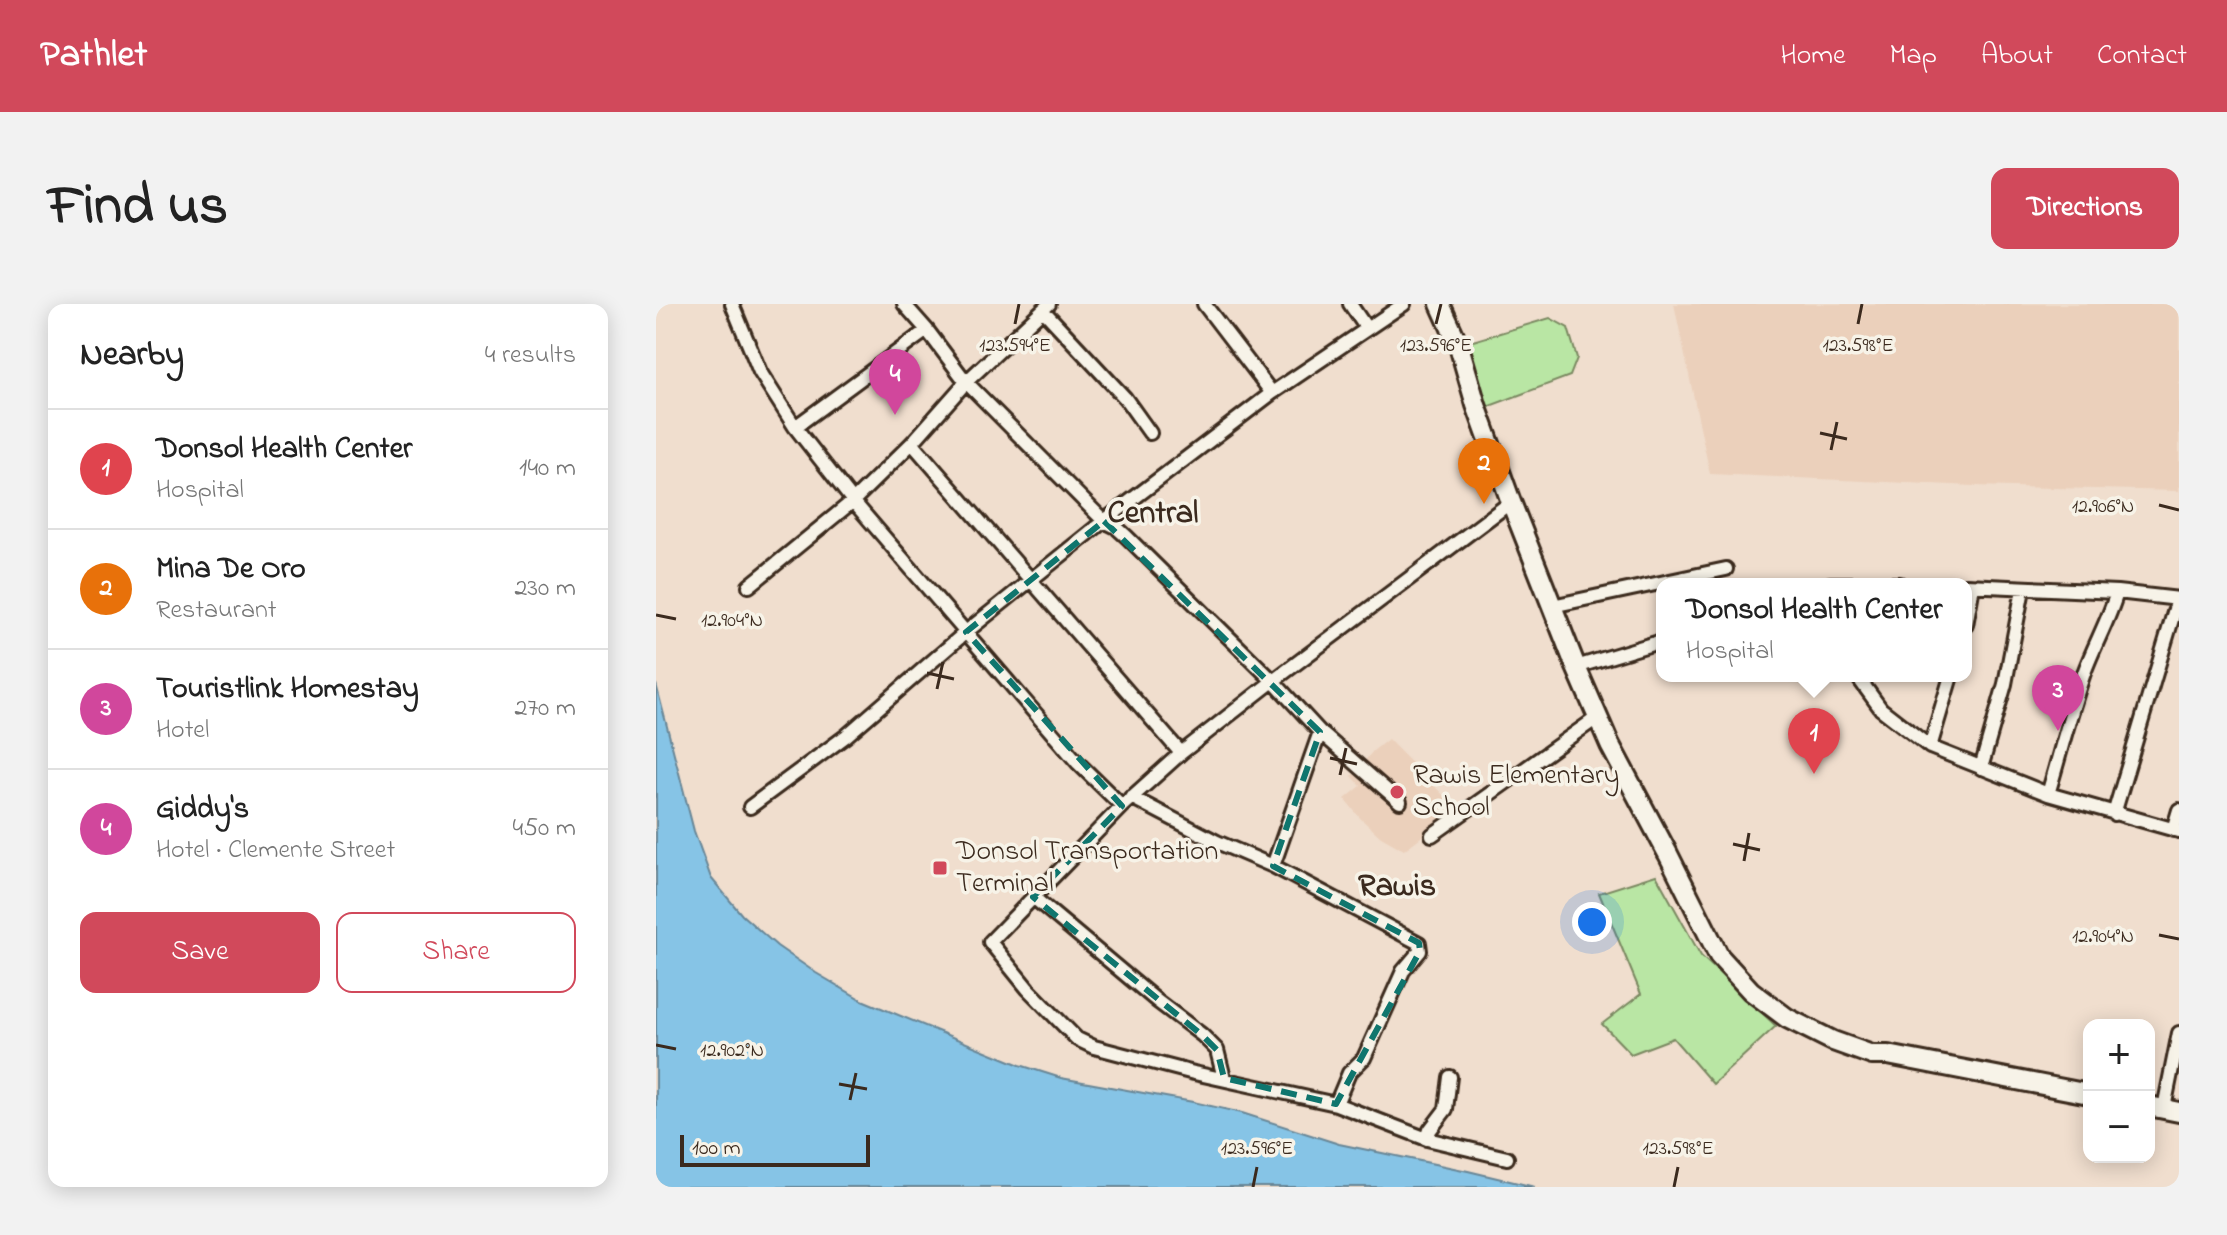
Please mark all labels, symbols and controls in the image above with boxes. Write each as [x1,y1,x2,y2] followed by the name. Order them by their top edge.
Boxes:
[40,28,147,84] text: Pathlet
[1780,36,1846,77] text: Home
[1890,36,1937,77] text: Map
[1981,36,2053,77] text: About
[2097,36,2187,77] text: Contact
[48,168,228,249] text: Find us
[1991,168,2179,249] button: Directions
[80,331,184,381] text: Nearby
[979,332,1051,361] text: 123.594°E
[1400,332,1472,361] text: 123.596°E
[1822,332,1894,361] text: 123.598°E
[485,337,576,375] text: 4 results
[869,349,921,415] pin: 4
[156,428,412,472] text: Donsol Health Center
[1458,438,1510,504] pin: 2
[102,450,110,488] text: 1
[519,450,576,488] text: 140 m
[156,472,244,510] text: Hospital
[1107,491,1199,538] district label: Central
[2072,493,2134,522] text: 12.906°N
[156,548,306,592] text: Mina De Oro
[100,570,112,608] text: 2
[514,570,576,608] text: 230 m
[1656,578,1972,682] popup
[1686,589,1942,633] text: Donsol Health Center
[156,592,276,630] text: Restaurant
[701,607,763,636] text: 12.904°N
[1686,633,1774,671] text: Hospital
[2032,665,2084,731] pin: 3
[156,668,419,712] text: Touristlink Homestay
[101,690,111,728] text: 3
[514,690,576,728] text: 270 m
[1788,708,1840,774] pin: 1
[156,712,209,750] text: Hotel
[1413,756,1619,829] place label: Rawis Elementary School
[1388,783,1406,801] marker: Rawis Elementary School
[156,788,249,832] text: Giddy's
[101,810,111,848] text: 4
[513,810,576,848] text: 450 m
[156,832,395,870] text: Hotel · Clemente Street
[955,832,1218,905] place label: Donsol Transportation Terminal
[931,859,949,877] marker: Donsol Transportation Terminal
[1358,864,1436,911] district label: Rawis
[1572,902,1612,942] your location
[80,912,320,993] button: Save
[336,912,576,993] button: Share
[2072,923,2134,952] text: 12.904°N
[2083,1019,2155,1163] map controls
[2083,1019,2155,1091] button: +
[700,1037,764,1066] text: 12.902°N
[2083,1091,2155,1163] button: −
[680,1131,870,1167] scale bar
[692,1133,741,1165] text: 100 m
[1221,1135,1293,1164] text: 123.596°E
[1642,1135,1714,1164] text: 123.598°E

